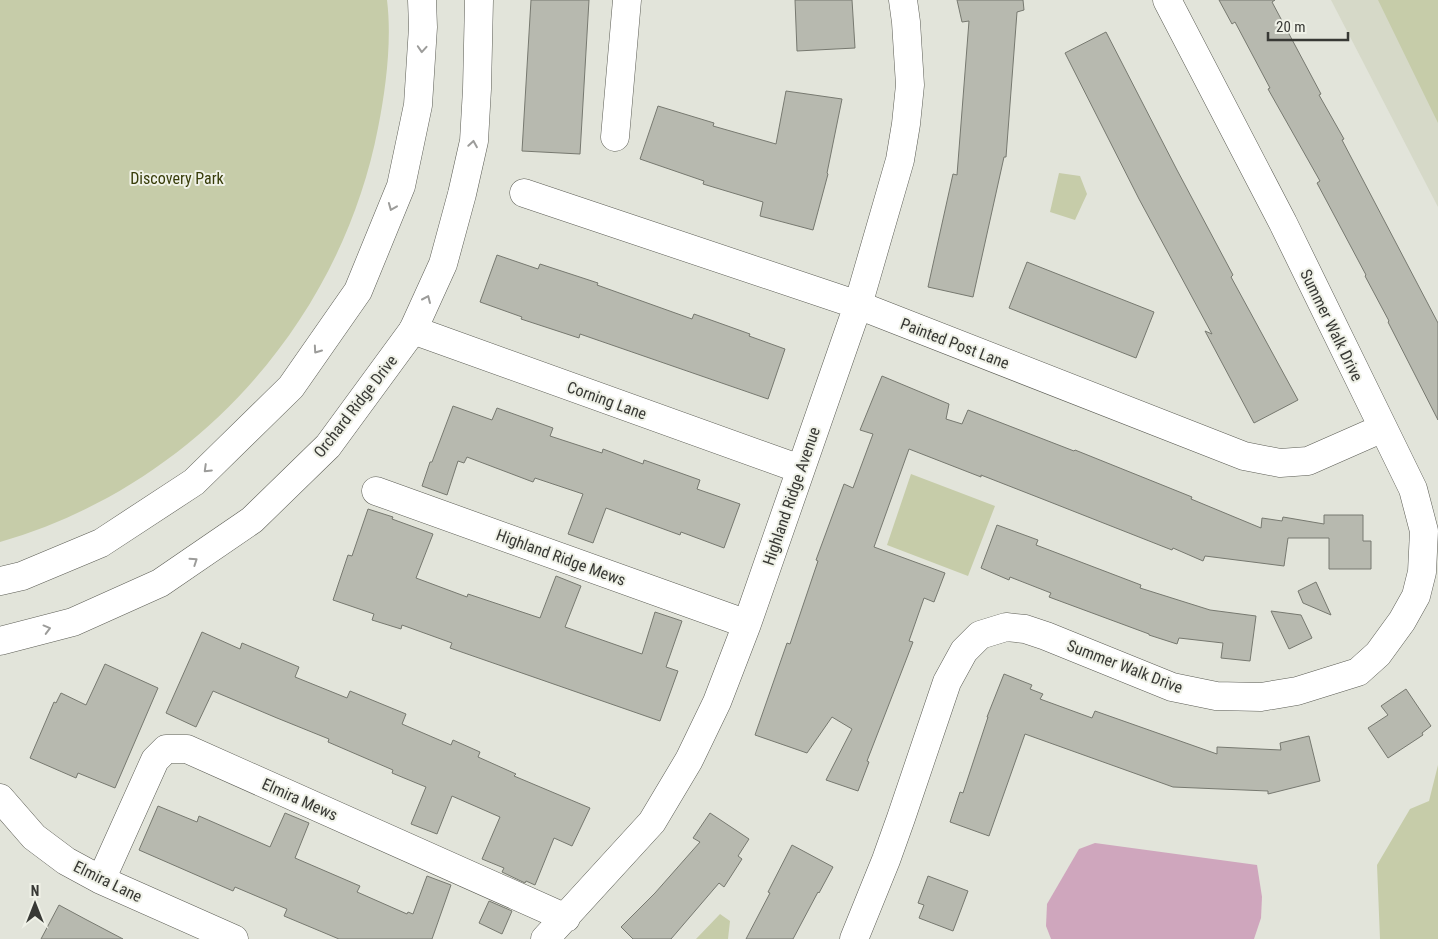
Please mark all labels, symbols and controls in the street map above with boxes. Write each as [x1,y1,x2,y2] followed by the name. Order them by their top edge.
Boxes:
[1268,10,1348,42] scale bar
[1276,18,1306,36] text: 20 m
[416,45,427,53] one-way arrow
[467,140,478,148] one-way arrow
[130,169,225,188] park label: Discovery Park
[388,203,398,211] one-way arrow
[1296,266,1367,384] street label: Summer Walk Drive
[421,295,432,304] one-way arrow
[898,314,1012,373] street label: Painted Post Lane
[314,344,322,353] one-way arrow
[310,351,401,461] street label: Orchard Ridge Drive
[564,377,649,424] street label: Corning Lane
[759,424,824,568] street label: Highland Ridge Avenue
[203,463,212,472] one-way arrow
[494,525,628,590] street label: Highland Ridge Mews
[188,558,197,567] one-way arrow
[43,624,52,635] one-way arrow
[1064,636,1185,697] street label: Summer Walk Drive
[259,774,340,825] street label: Elmira Mews
[70,857,145,906] street label: Elmira Lane
[10,879,60,929] north arrow
[31,883,39,899] text: N

